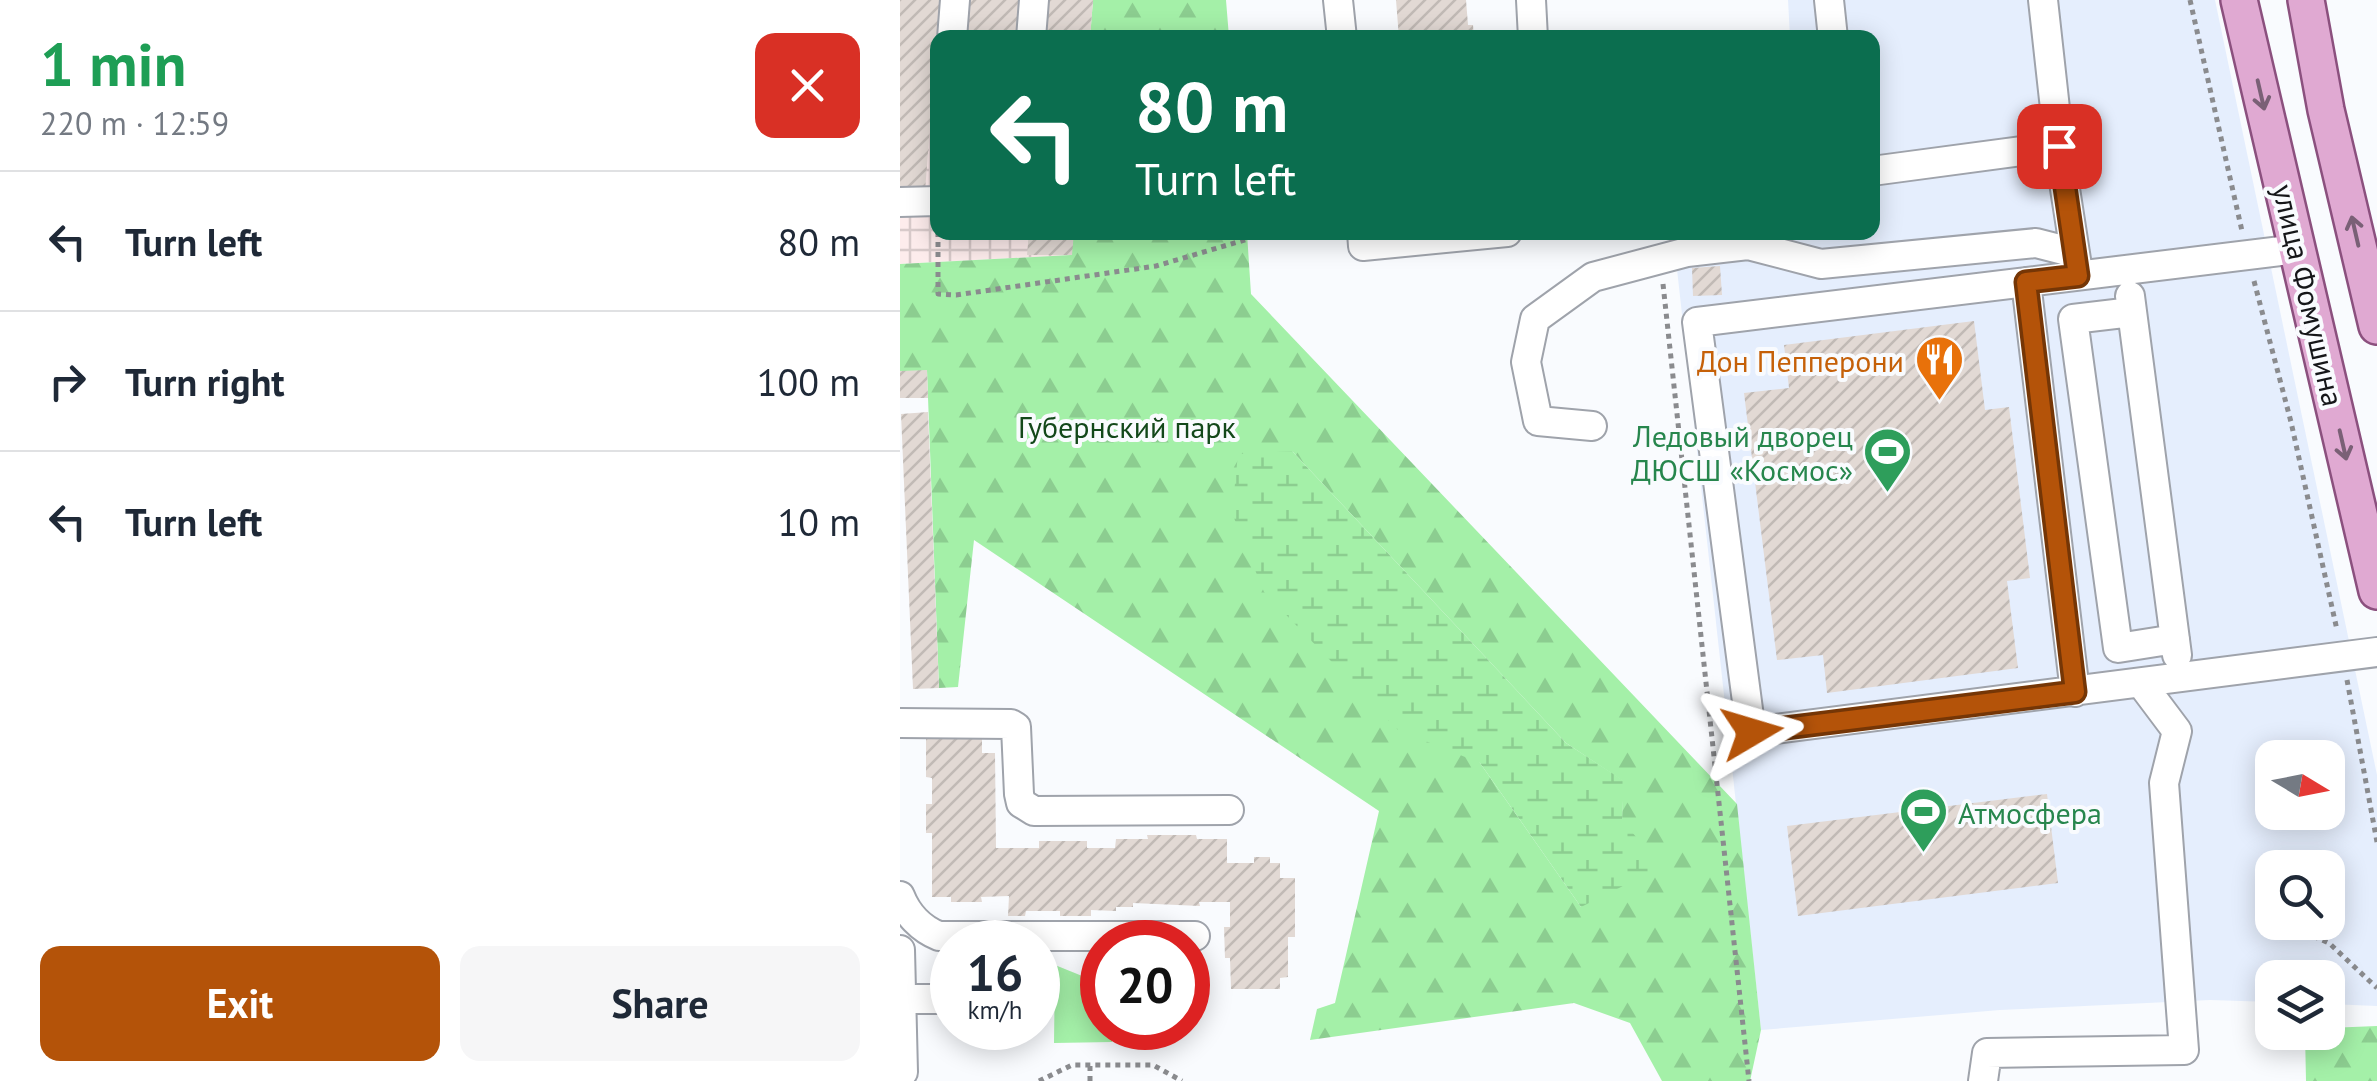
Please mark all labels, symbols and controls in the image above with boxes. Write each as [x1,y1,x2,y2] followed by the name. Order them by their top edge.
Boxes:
[40,25,186,103] text: 1 min
[755,33,860,138] button: close
[1135,61,1288,151] text: 80 m
[970,70,1100,200] icon: left
[2253,78,2271,110] one-way arrow
[40,102,229,144] text: 220 m · 12:59
[2017,104,2102,189] pin
[2032,119,2087,174] icon: arrive
[1135,149,1296,207] text: Turn left
[2264,180,2354,410] street label: улица Фомушина
[40,214,95,269] icon: left
[2345,216,2363,248] one-way arrow
[125,217,262,266] text: Turn left
[778,217,860,266] text: 80 m
[1913,334,1965,402] restaurant icon: Дон Пепперони
[1697,341,1904,380] place label: Дон Пепперони
[40,354,95,409] icon: right
[125,357,285,406] text: Turn right
[757,357,860,406] text: 100 m
[1018,407,1237,446] park label: Губернский парк
[1631,416,1853,489] place label: Ледовый дворец ДЮСШ «Космос»
[1862,426,1914,494] sports icon: Ледовый дворец ДЮСШ «Космос»
[2335,428,2353,460] one-way arrow
[40,494,95,549] icon: left
[125,497,262,546] text: Turn left
[778,497,860,546] text: 10 m
[1700,680,1804,784] position arrow
[2255,740,2345,830] north arrow
[2255,740,2345,1050] map controls
[1897,786,1949,854] sports icon: Атмосфера
[1958,793,2102,832] place label: Атмосфера
[2255,850,2345,940] button: search
[1080,920,1210,1050] speed limit sign: 20
[967,940,1023,1005] text: 16
[40,946,440,1061] button: Exit
[460,946,860,1061] button: Share
[2255,960,2345,1050] button: layers
[968,994,1022,1026] text: km/h

